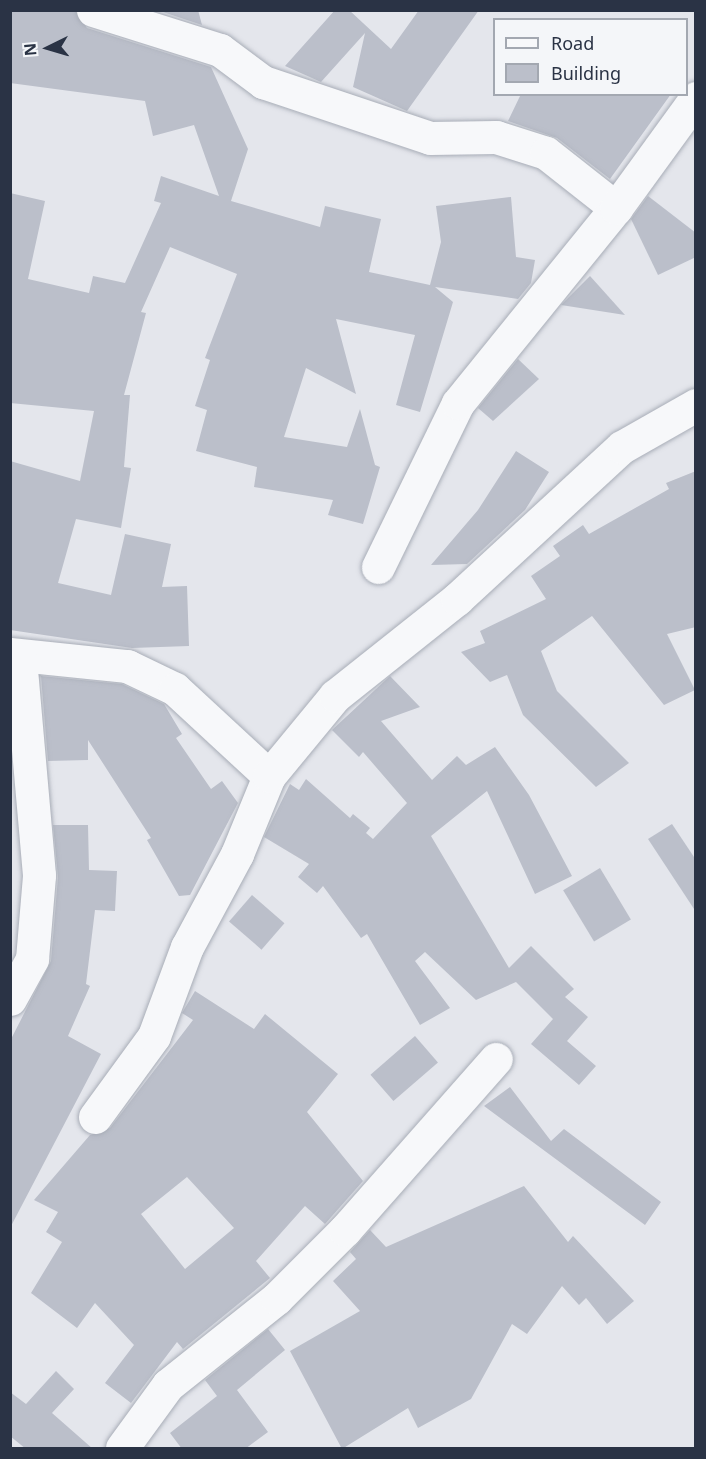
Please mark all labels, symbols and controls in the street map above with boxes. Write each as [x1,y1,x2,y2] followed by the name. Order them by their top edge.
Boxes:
[18,18,78,78] north arrow
[493,18,688,96] legend
[551,31,594,55] text: Road
[19,42,42,57] text: N
[551,61,621,85] text: Building

